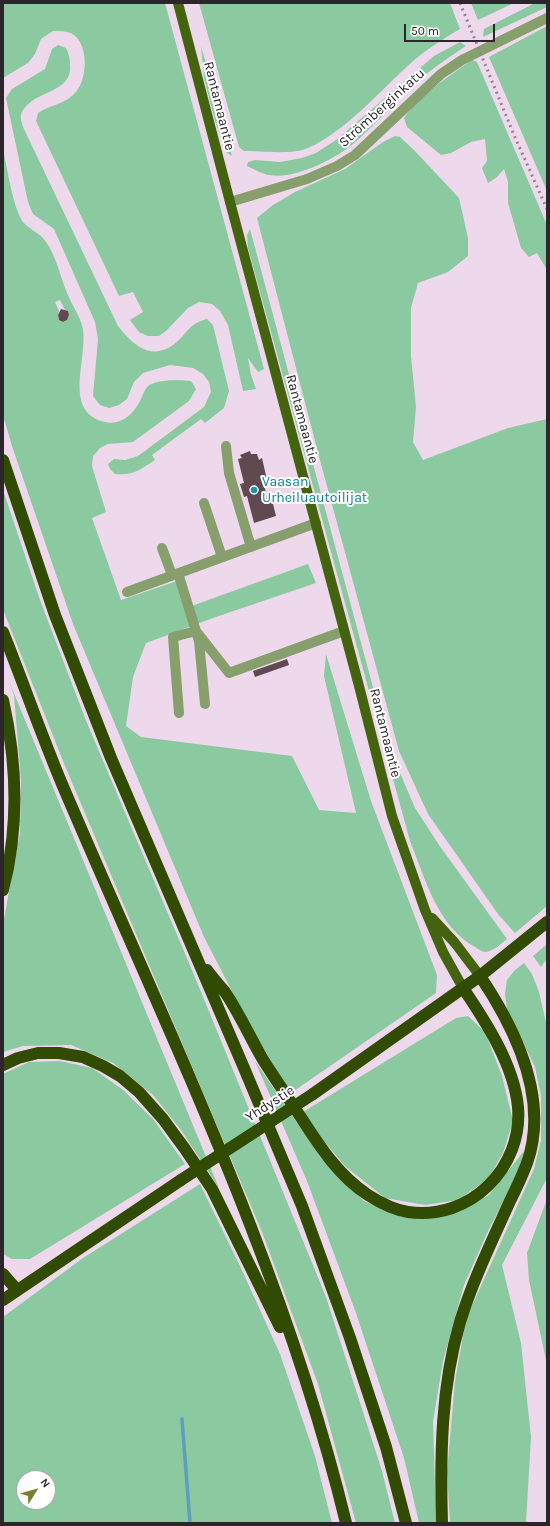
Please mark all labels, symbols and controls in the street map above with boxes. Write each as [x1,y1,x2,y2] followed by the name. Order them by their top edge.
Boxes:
[406,16,497,42] scale bar
[411,24,439,38] text: 50 m
[200,60,238,152] street label: Rantamaantie
[336,65,428,151] street label: Strömberginkatu
[282,373,322,465] street label: Rantamaantie
[262,474,367,506] place label: Vaasan Urheiluautoilijat
[249,485,259,495] marker: Vaasan Urheiluautoilijat
[366,687,404,779] street label: Rantamaantie
[242,1082,298,1126] street label: Yhdystie
[16,1470,56,1510] north arrow
[38,1476,53,1490] text: N

